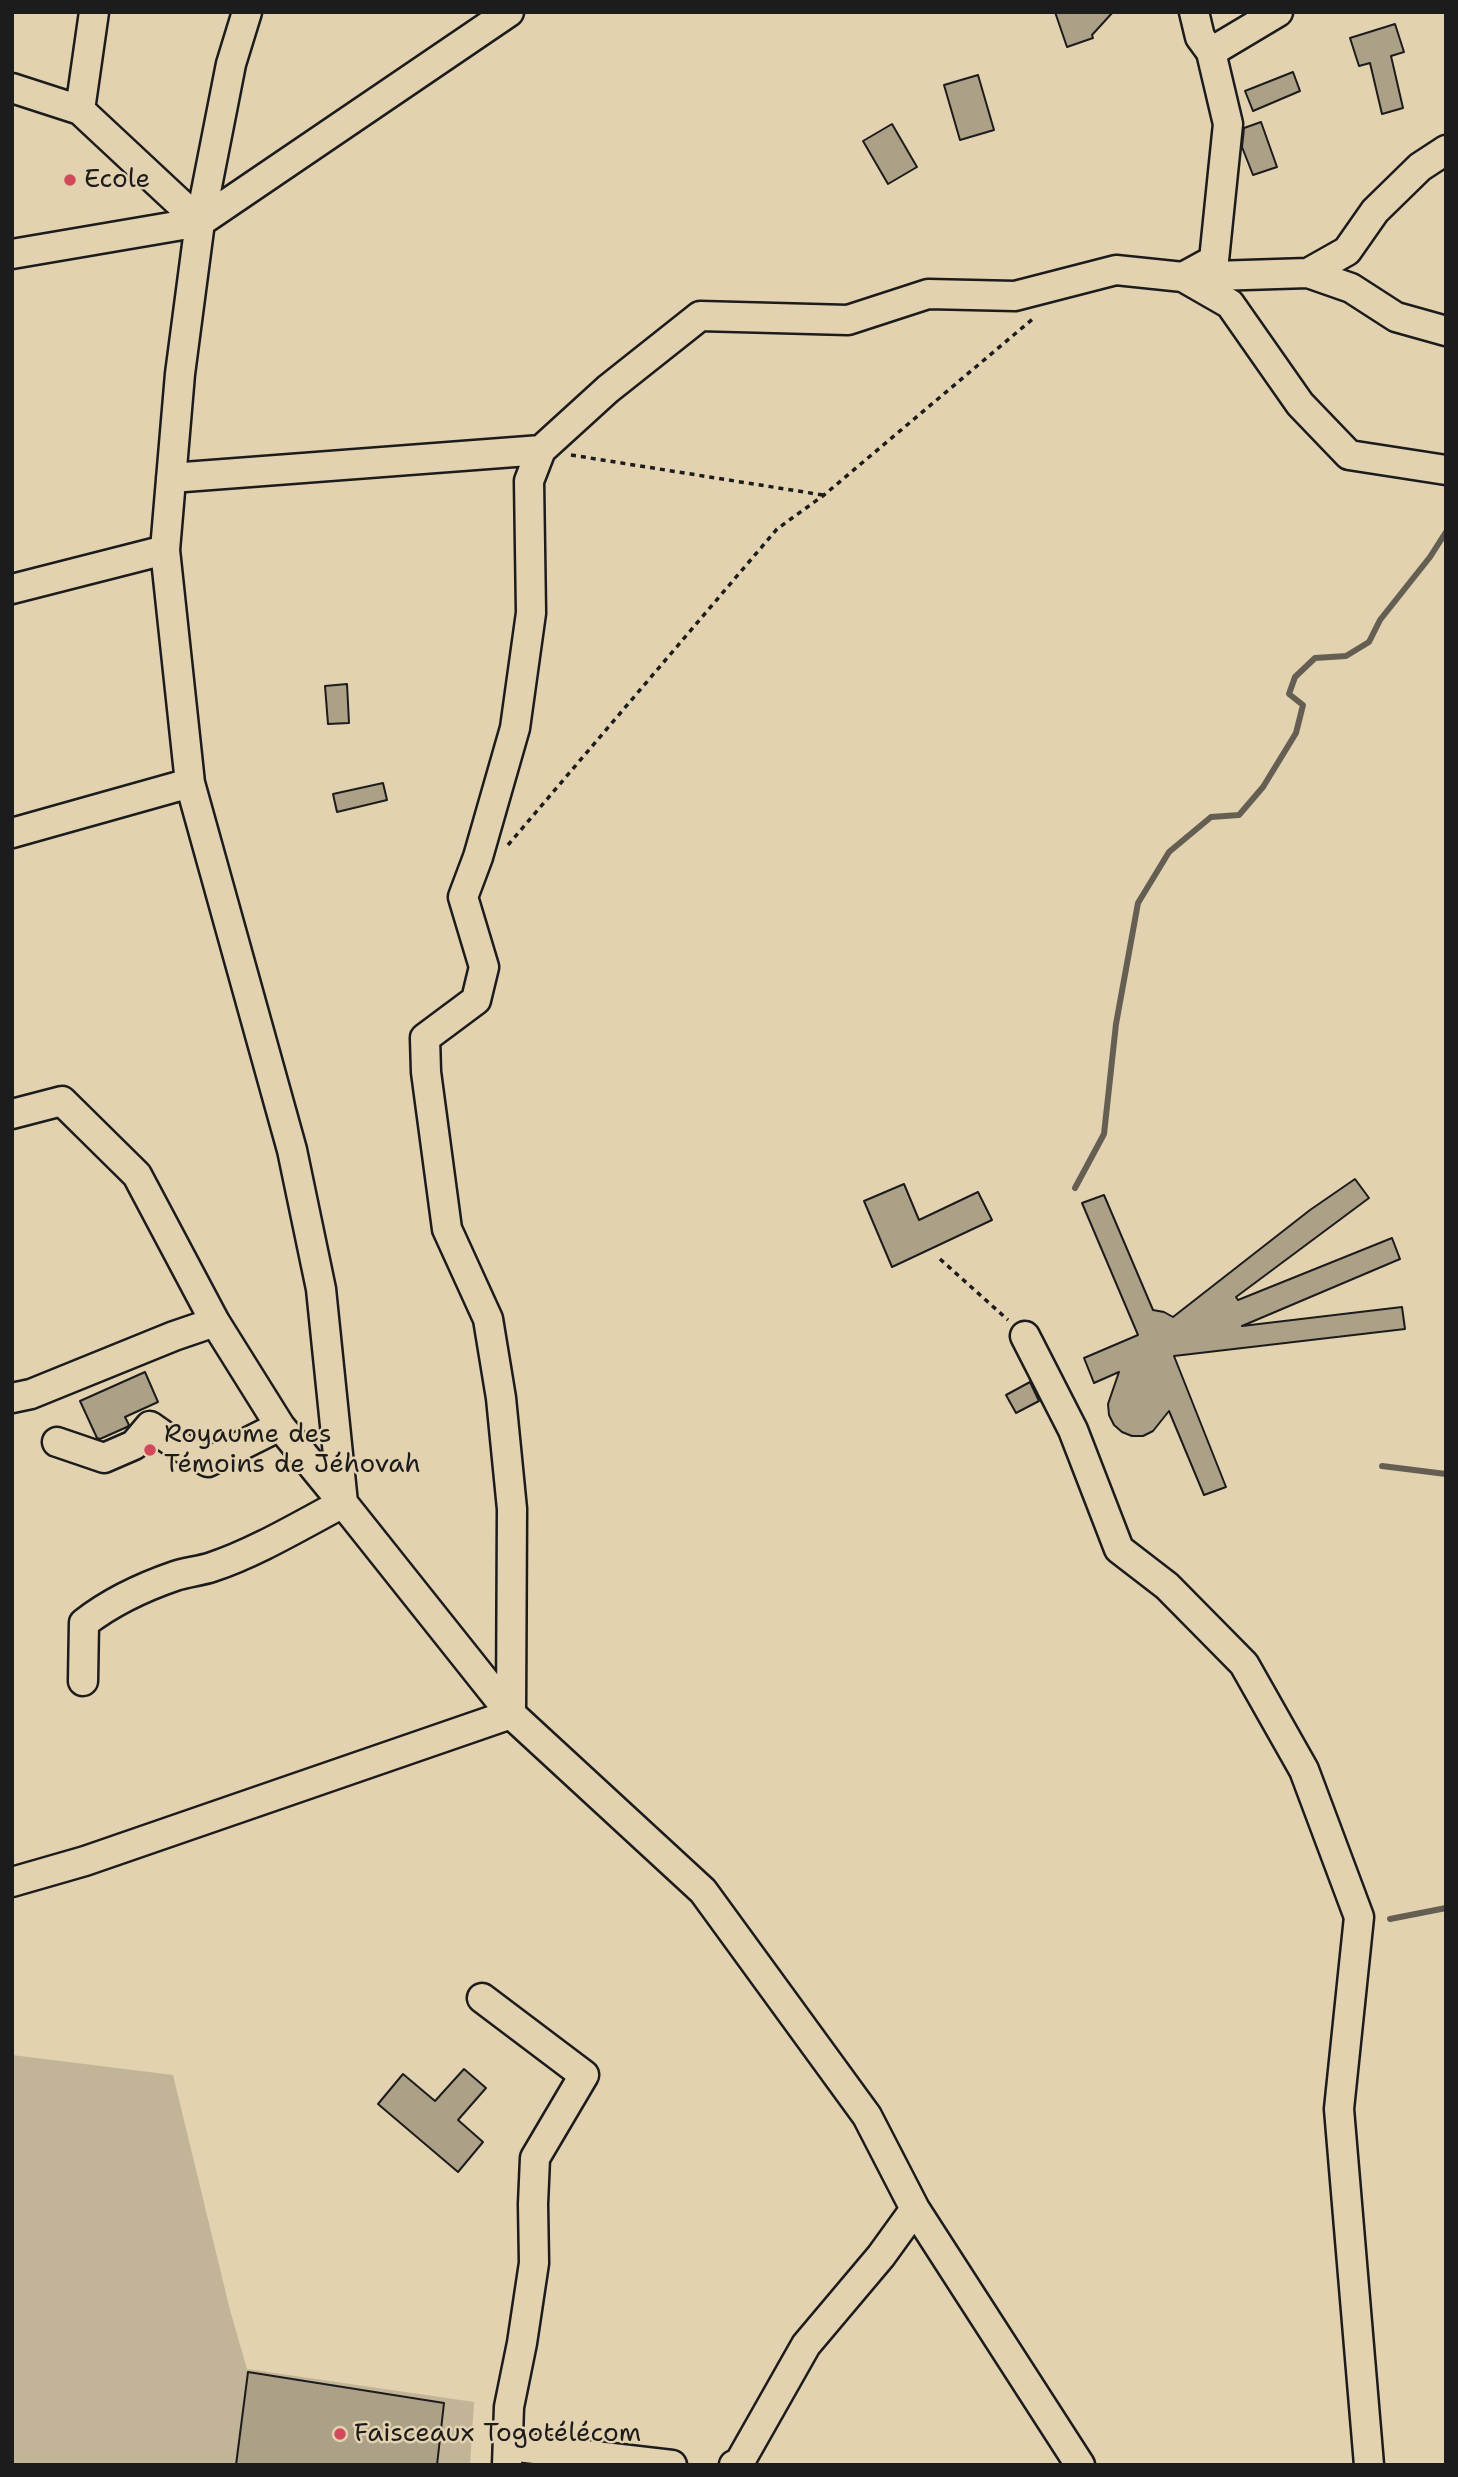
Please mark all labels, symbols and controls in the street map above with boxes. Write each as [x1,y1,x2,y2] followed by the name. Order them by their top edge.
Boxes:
[84,164,150,196] place label: Ecole
[62,172,78,188] marker: Ecole
[164,1419,421,1480] place label: Royaume des Témoins de Jéhovah
[142,1442,158,1458] marker: Royaume des Témoins de Jéhovah
[354,2418,641,2450] place label: Faisceaux Togotélécom
[332,2426,348,2442] marker: Faisceaux Togotélécom

